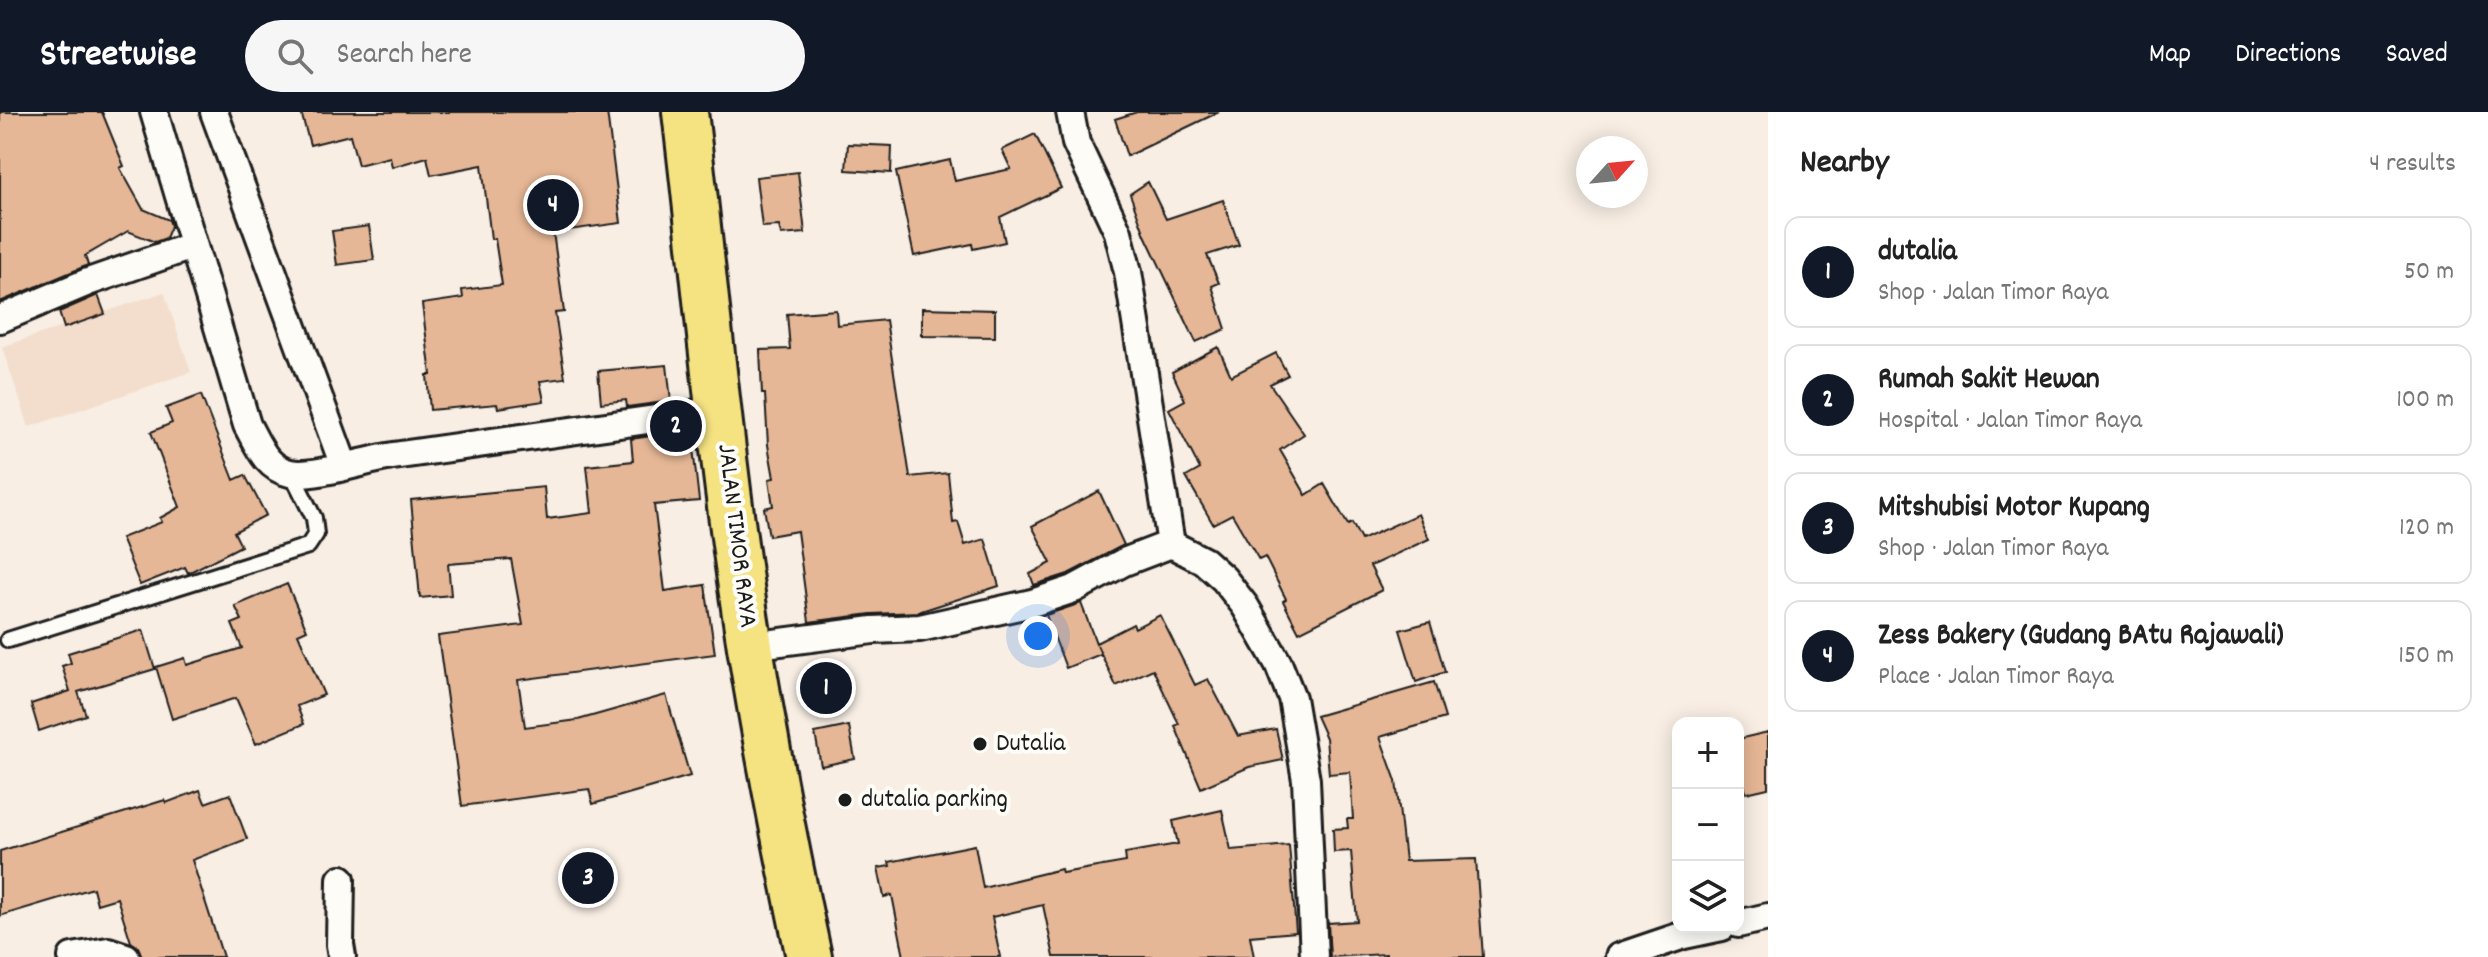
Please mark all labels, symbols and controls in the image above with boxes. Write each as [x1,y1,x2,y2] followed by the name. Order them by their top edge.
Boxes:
[245,20,805,92] search box
[40,29,197,84] text: Streetwise
[273,34,317,78] icon: search
[337,35,472,78] text: Search here
[2149,36,2191,76] text: Map
[2235,36,2341,76] text: Directions
[2385,36,2448,76] text: Saved
[1576,136,1648,208] north arrow
[1800,140,1889,189] text: Nearby
[2369,146,2456,183] text: 4 results
[527,175,579,235] pin: 4
[1878,232,1957,275] text: dutalia
[1825,254,1831,291] text: 1
[2404,254,2454,291] text: 50 m
[1878,275,2109,312] text: Shop · Jalan Timor Raya
[1878,360,2100,403] text: Rumah Sakit Hewan
[1822,382,1834,419] text: 2
[2396,382,2454,419] text: 100 m
[650,396,702,456] pin: 2
[1878,403,2142,440] text: Hospital · Jalan Timor Raya
[706,442,766,630] street label: JALAN TIMOR RAYA
[1878,488,2150,531] text: Mitshubisi Motor Kupang
[1822,510,1834,547] text: 3
[2399,510,2454,547] text: 120 m
[1878,531,2109,568] text: Shop · Jalan Timor Raya
[1018,616,1058,656] your location
[1878,616,2284,659] text: Zess Bakery (Gudang BAtu Rajawali)
[1823,638,1833,675] text: 4
[2398,638,2454,675] text: 150 m
[800,658,852,718] pin: 1
[1878,659,2114,696] text: Place · Jalan Timor Raya
[1672,717,1744,933] map controls
[1672,717,1744,789] button: +
[996,726,1066,763] place label: Dutalia
[971,735,989,753] marker: Dutalia
[861,782,1008,819] place label: dutalia parking
[1672,789,1744,861] button: −
[836,791,854,809] marker: dutalia parking
[562,848,614,908] pin: 3
[1672,861,1744,933] button: layers

